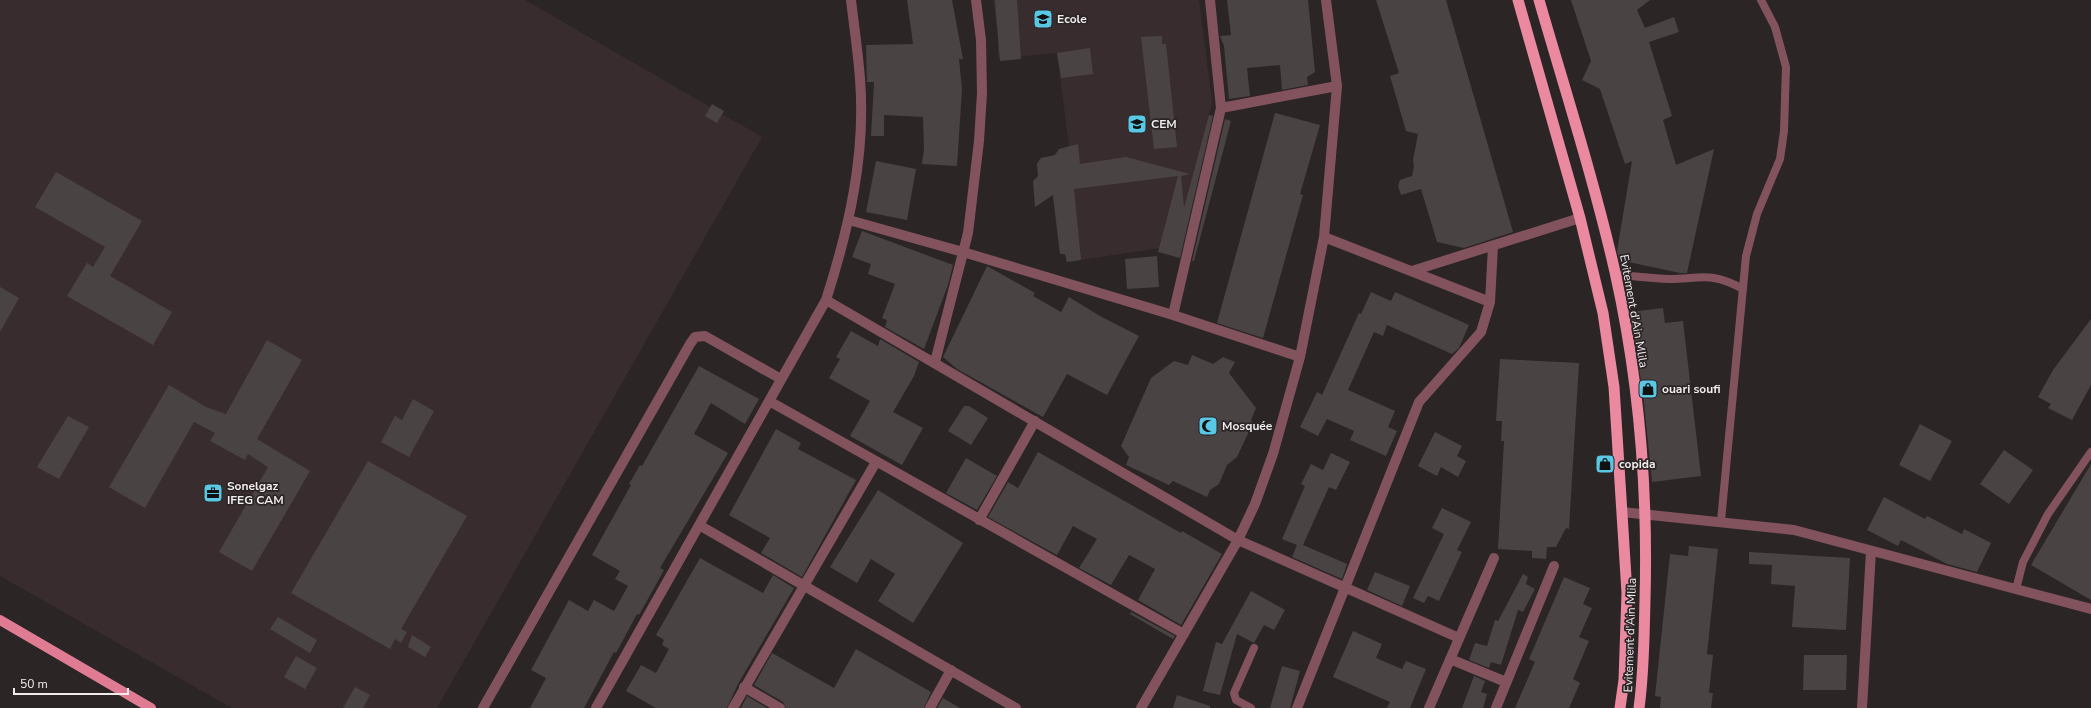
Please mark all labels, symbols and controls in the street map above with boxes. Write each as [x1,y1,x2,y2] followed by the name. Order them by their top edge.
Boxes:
[1032,8,1054,30] school or university icon: Ecole
[1057,11,1087,27] place label: Ecole
[1126,113,1148,135] school or university icon: CEM
[1151,116,1177,132] place label: CEM
[1616,253,1652,369] street label: Evitement d'Ain Mlila
[1637,378,1659,400] shop icon: ouari soufi
[1662,381,1720,397] place label: ouari soufi
[1197,415,1219,437] mosque icon: Mosquée
[1222,418,1273,434] place label: Mosquée
[1594,453,1616,475] shop icon: copida
[1619,456,1655,472] place label: copida
[227,478,284,508] place label: Sonelgaz IFEG CAM
[202,482,224,504] office icon: Sonelgaz IFEG CAM
[1620,577,1640,693] street label: Evitement d'Ain Mlila
[14,670,128,696] scale bar
[20,676,48,692] text: 50 m

